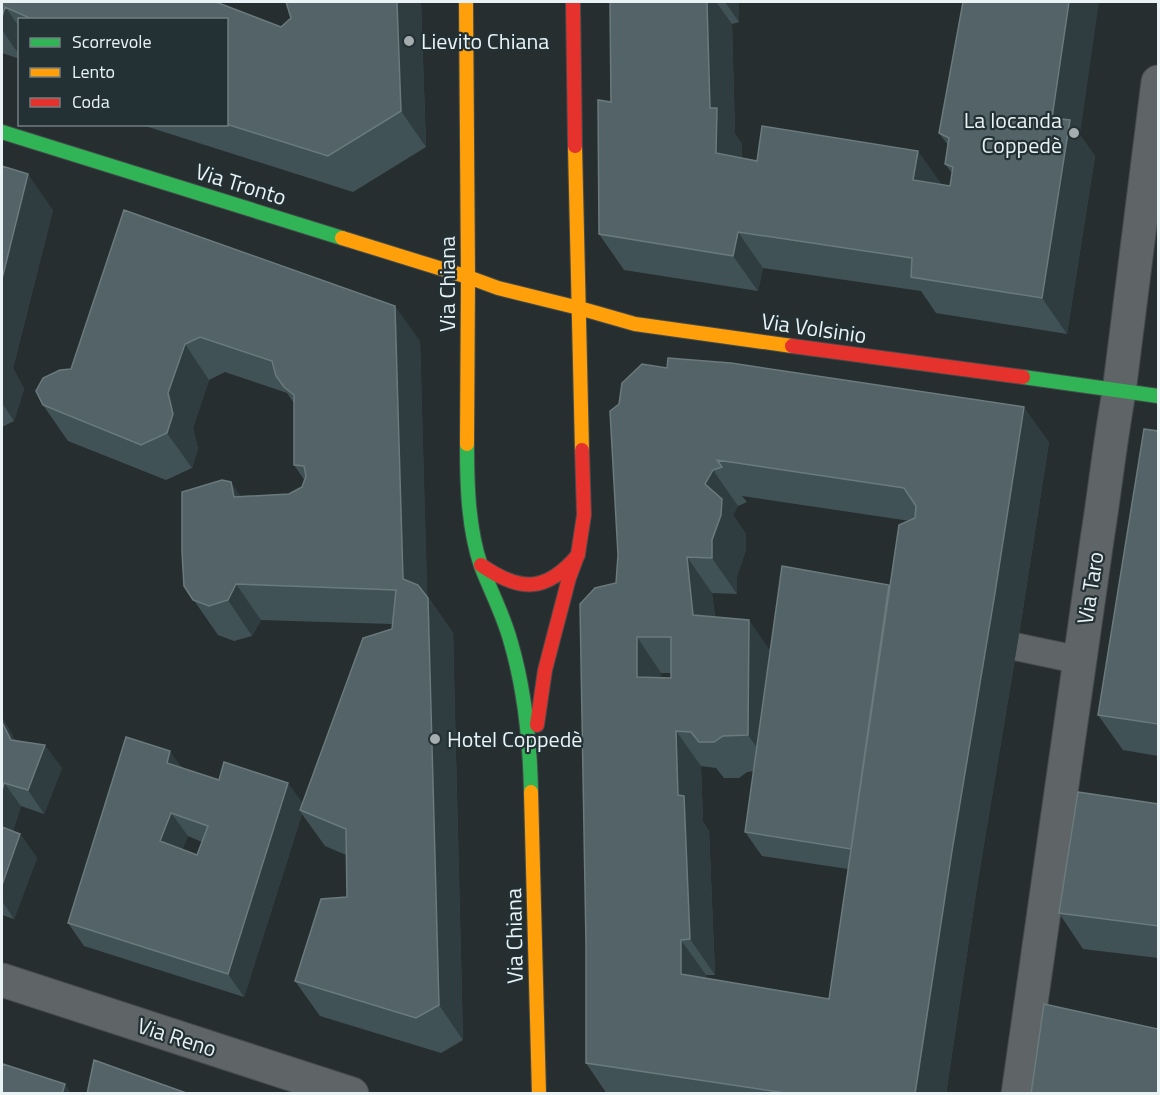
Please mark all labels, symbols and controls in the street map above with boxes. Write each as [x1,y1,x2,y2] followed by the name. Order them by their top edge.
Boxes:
[18,18,228,126] legend
[421,24,549,58] place label: Lievito Chiana
[72,28,151,55] text: Scorrevole
[402,34,416,48] marker: Lievito Chiana
[72,58,115,85] text: Lento
[72,88,110,115] text: Coda
[964,103,1062,162] place label: La locanda Coppedè
[1067,126,1081,140] marker: La locanda Coppedè
[191,154,291,214] street label: Via Tronto
[430,236,464,332] street label: Via Chiana
[759,304,869,352] street label: Via Volsinio
[1067,549,1113,627] street label: Via Taro
[447,722,582,756] place label: Hotel Coppedè
[428,732,442,746] marker: Hotel Coppedè
[496,888,532,984] street label: Via Chiana
[133,1008,221,1066] street label: Via Reno

